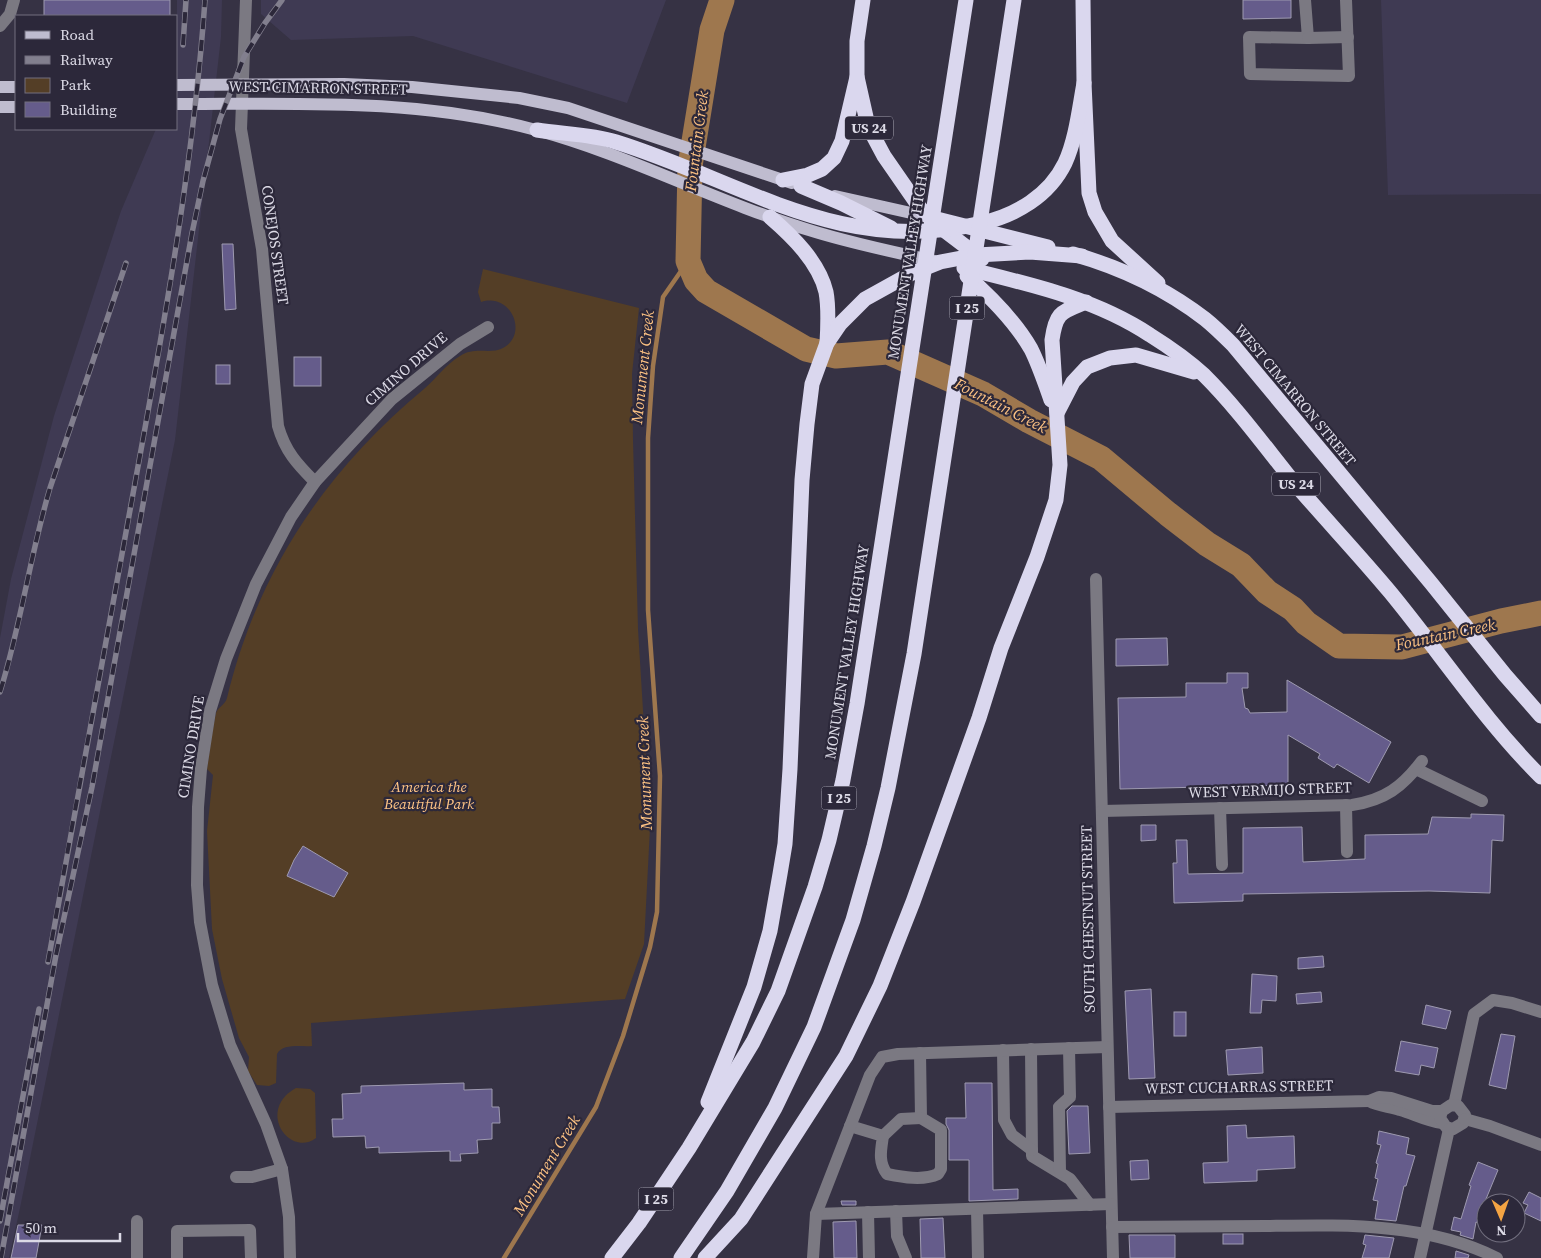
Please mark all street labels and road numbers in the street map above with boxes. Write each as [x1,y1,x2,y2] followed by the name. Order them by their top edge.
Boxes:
[228,75,408,100] street label: WEST CIMARRON STREET
[845,116,893,140] road number: US 24
[882,143,937,361] street label: MONUMENT VALLEY HIGHWAY
[257,184,294,306] street label: CONEJOS STREET
[950,296,984,320] road number: I 25
[1230,319,1361,470] street label: WEST CIMARRON STREET
[360,327,452,411] street label: CIMINO DRIVE
[1272,472,1320,496] road number: US 24
[819,543,874,761] street label: MONUMENT VALLEY HIGHWAY
[172,694,209,800] street label: CIMINO DRIVE
[1188,776,1352,803] street label: WEST VERMIJO STREET
[822,786,856,810] road number: I 25
[1075,825,1100,1013] street label: SOUTH CHESTNUT STREET
[1145,1074,1333,1099] street label: WEST CUCHARRAS STREET
[638,1188,674,1210] road number: I 25

